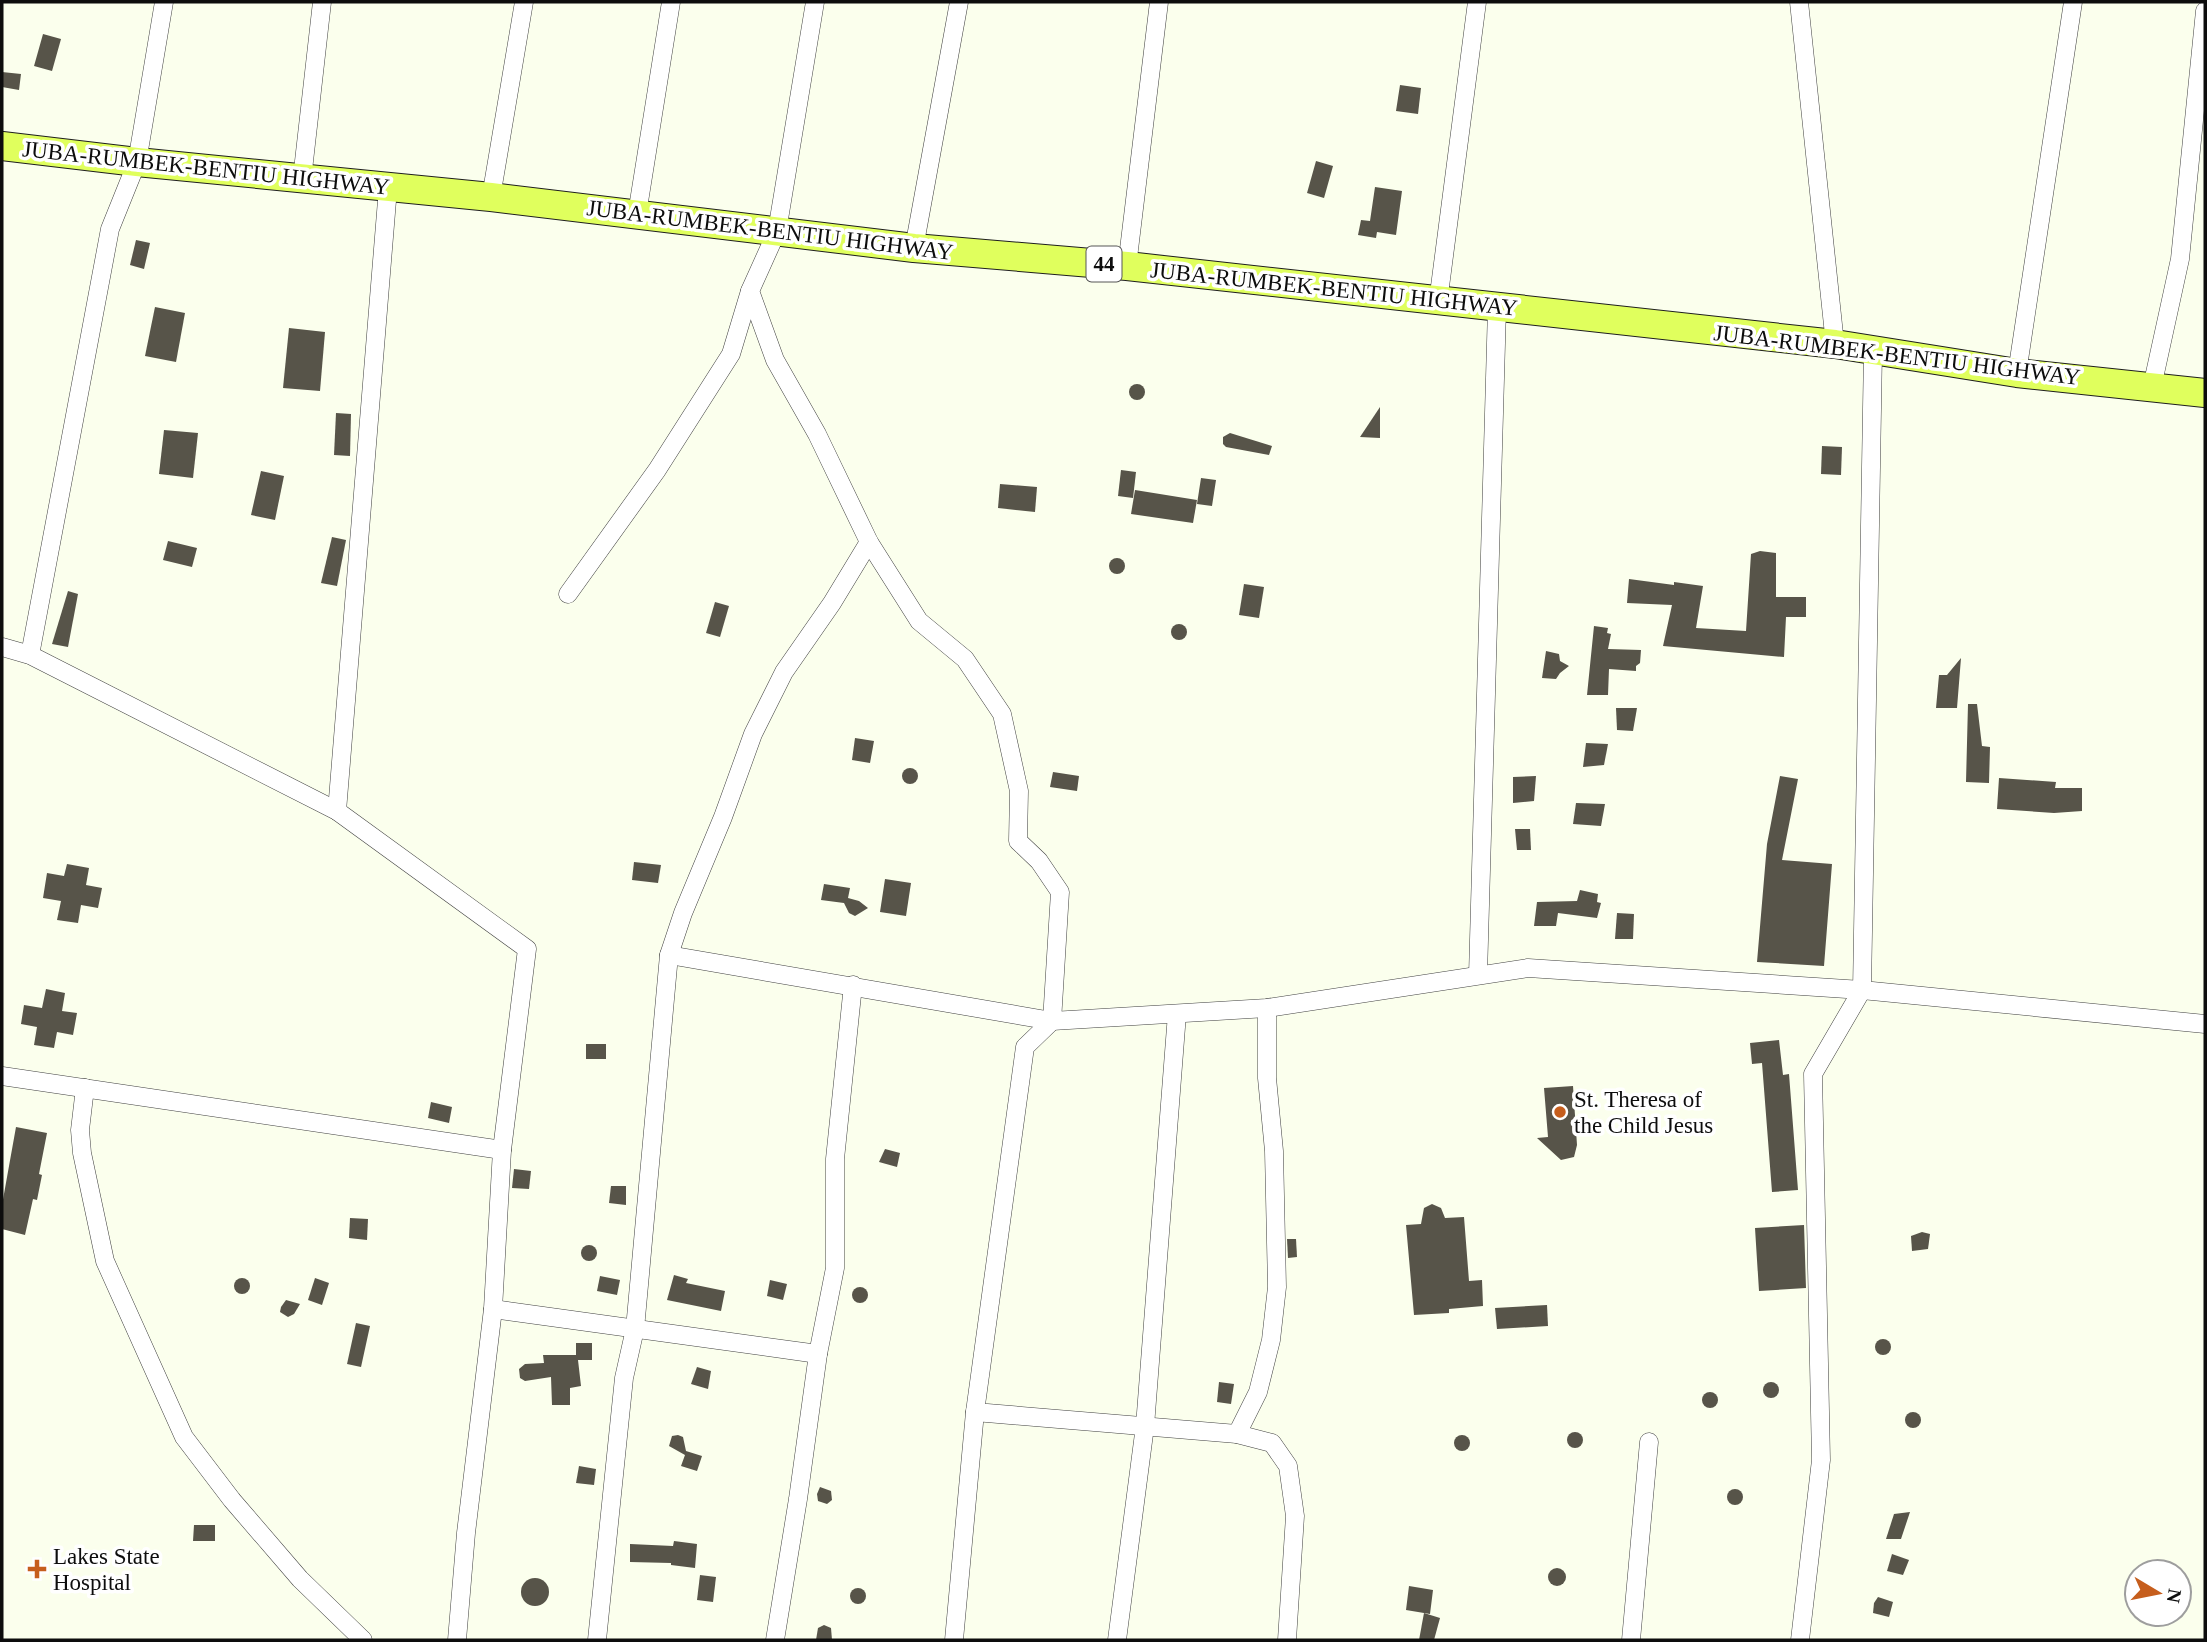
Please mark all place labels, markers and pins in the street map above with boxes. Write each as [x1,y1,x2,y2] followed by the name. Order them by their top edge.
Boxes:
[1574,1087,1713,1138] place label: St. Theresa of the Child Jesus
[1552,1104,1568,1120] marker: St. Theresa of the Child Jesus
[53,1544,160,1595] place label: Lakes State Hospital
[27,1559,47,1579] marker: Lakes State Hospital

